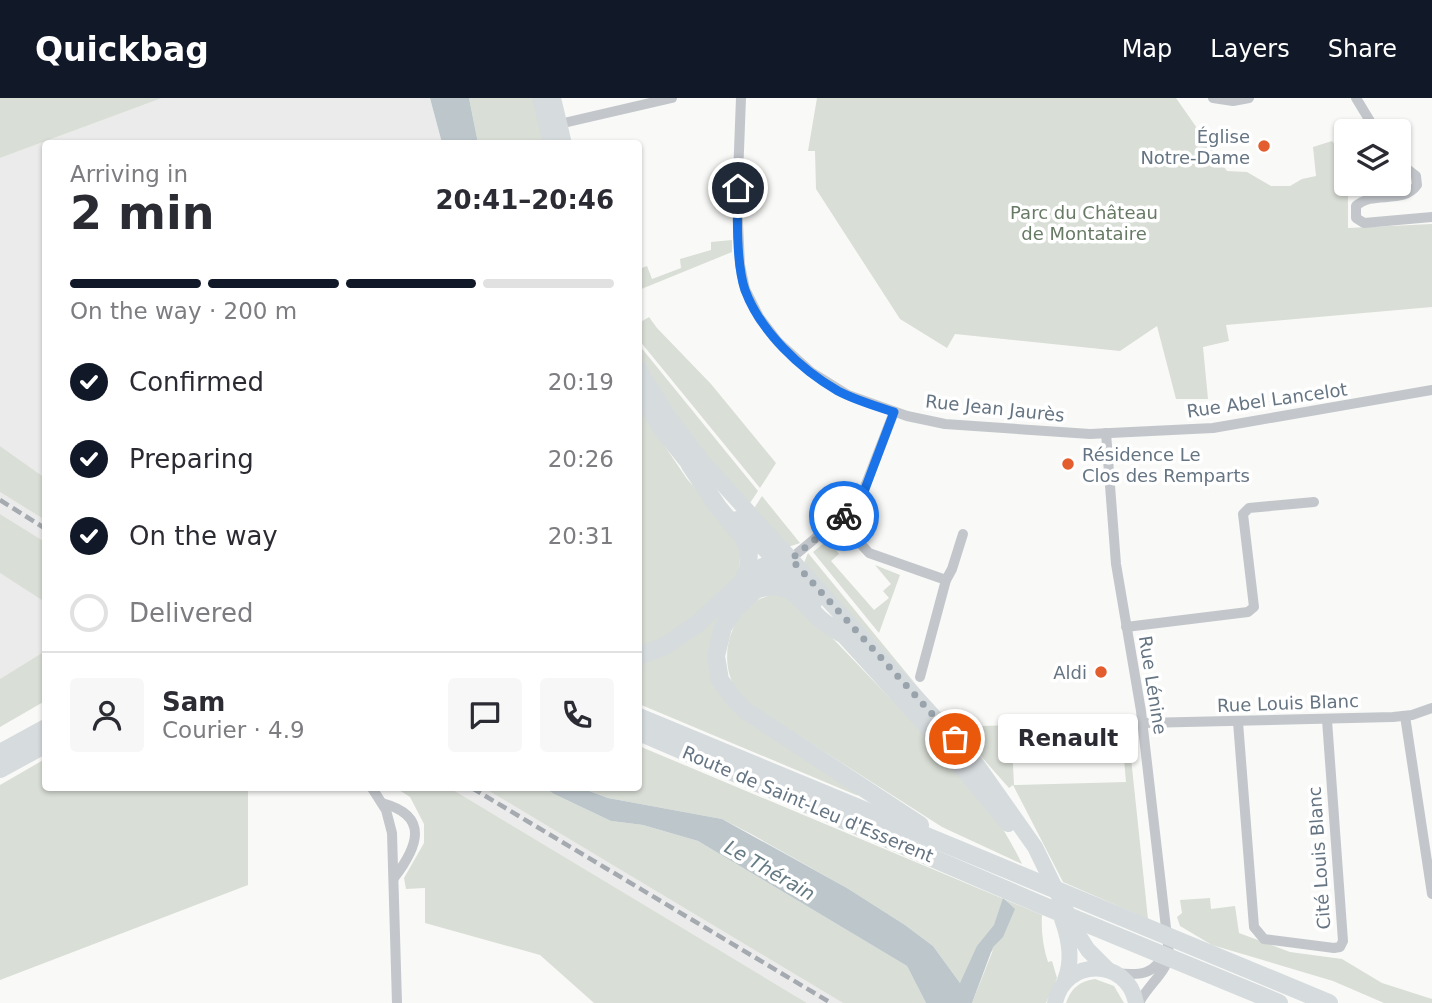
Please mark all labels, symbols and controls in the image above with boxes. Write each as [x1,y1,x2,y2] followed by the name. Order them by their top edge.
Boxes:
[35,30,209,69] text: Quickbag
[1122,35,1172,63] text: Map
[1210,35,1290,63] text: Layers
[1328,35,1397,63] text: Share
[1334,119,1411,196] map controls
[1334,119,1411,196] button: layers
[1140,126,1250,168] place label: Église Notre-Dame
[1256,138,1272,154] marker: Église Notre-Dame
[708,158,768,218] pin
[70,161,188,187] text: Arriving in
[719,169,757,207] icon: home
[435,185,614,215] text: 20:41–20:46
[70,186,214,240] text: 2 min
[1010,202,1158,244] park label: Parc du Château de Montataire
[70,298,297,324] text: On the way · 200 m
[70,363,108,401] icon: check
[129,367,264,397] text: Confirmed
[548,369,614,395] text: 20:19
[1185,378,1349,422] street label: Rue Abel Lancelot
[924,390,1066,426] street label: Rue Jean Jaurès
[70,440,108,478] icon: check
[129,444,254,474] text: Preparing
[1082,444,1250,486] place label: Résidence Le Clos des Remparts
[548,446,614,472] text: 20:26
[1060,456,1076,472] marker: Résidence Le Clos des Remparts
[809,481,879,551] courier
[825,497,863,535] icon: bike
[70,517,108,555] icon: check
[129,521,278,551] text: On the way
[548,523,614,549] text: 20:31
[129,598,253,628] text: Delivered
[1135,634,1171,736] street label: Rue Lénine
[1053,662,1087,683] place label: Aldi
[1093,664,1109,680] marker: Aldi
[70,678,144,752] button: person
[448,678,522,752] button: chat
[540,678,614,752] button: phone
[162,687,225,717] text: Sam
[1217,690,1359,716] street label: Rue Louis Blanc
[925,709,985,769] pin
[997,714,1137,764] callout: Renault
[162,717,305,743] text: Courier · 4.9
[936,720,974,758] icon: bag
[1018,725,1118,751] text: Renault
[679,741,937,867] street label: Route de Saint-Leu d'Esserent
[1304,786,1334,930] street label: Cité Louis Blanc
[721,835,819,905] water label: Le Thérain

